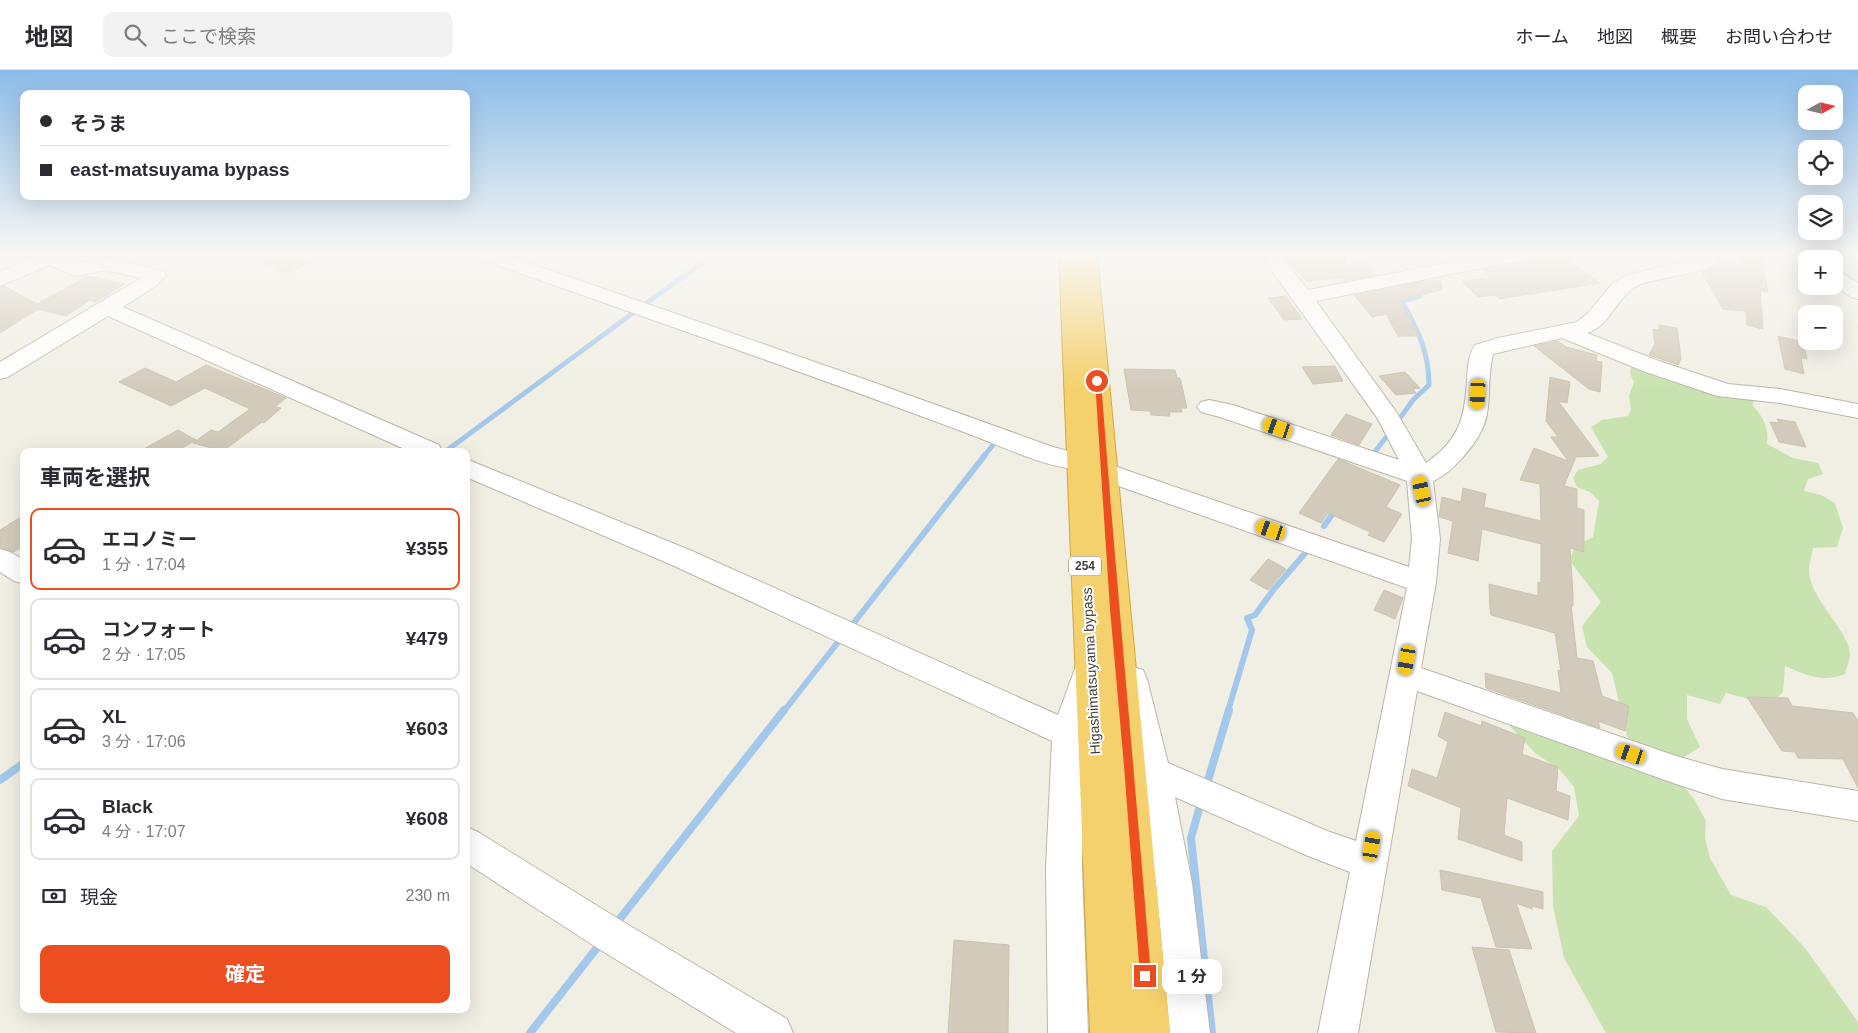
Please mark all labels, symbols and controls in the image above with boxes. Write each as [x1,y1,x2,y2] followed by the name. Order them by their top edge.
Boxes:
[103,12,453,57] search box
[121,21,149,49] icon: search
[25,23,73,50] text: 地図
[161,26,256,47] text: ここで検索
[1516,27,1569,47] text: ホーム
[1597,27,1633,47] text: 地図
[1661,27,1697,47] text: 概要
[1725,27,1833,47] text: お問い合わせ
[1798,85,1842,130] north arrow
[1798,85,1843,350] map controls
[70,113,127,134] text: そうま
[1798,140,1843,185] button: locate
[70,159,290,180] text: east-matsuyama bypass
[1798,195,1843,240] button: layers
[1798,250,1843,295] button: +
[1798,305,1843,350] button: −
[1086,370,1108,392] route start
[1469,379,1486,409] car
[1261,416,1294,440] car
[40,465,150,490] text: 車両を選択
[1411,475,1432,507] car
[1254,518,1287,542] car
[42,527,87,572] icon: car
[102,529,197,550] text: エコノミー
[406,538,448,559] text: ¥355
[102,556,186,573] text: 1 分 · 17:04
[1069,556,1101,576] road number: 254
[1079,587,1103,755] street label: Higashimatsuyama bypass
[42,617,87,662] icon: car
[102,619,215,640] text: コンフォート
[406,628,448,649] text: ¥479
[1397,644,1416,676] car
[102,646,186,663] text: 2 分 · 17:05
[102,706,126,727] text: XL
[42,707,87,752] icon: car
[406,718,448,739] text: ¥603
[102,733,186,750] text: 3 分 · 17:06
[1614,742,1647,766] car
[102,796,153,817] text: Black
[42,797,87,842] icon: car
[406,808,448,829] text: ¥608
[102,823,186,840] text: 4 分 · 17:07
[1362,830,1381,862] car
[40,882,68,910] icon: cash
[80,887,118,908] text: 現金
[406,887,450,904] text: 230 m
[40,945,450,1003] button: 確定
[1162,958,1222,994] callout: 1 分
[1134,965,1156,987] route end
[1177,968,1207,985] text: 1 分

